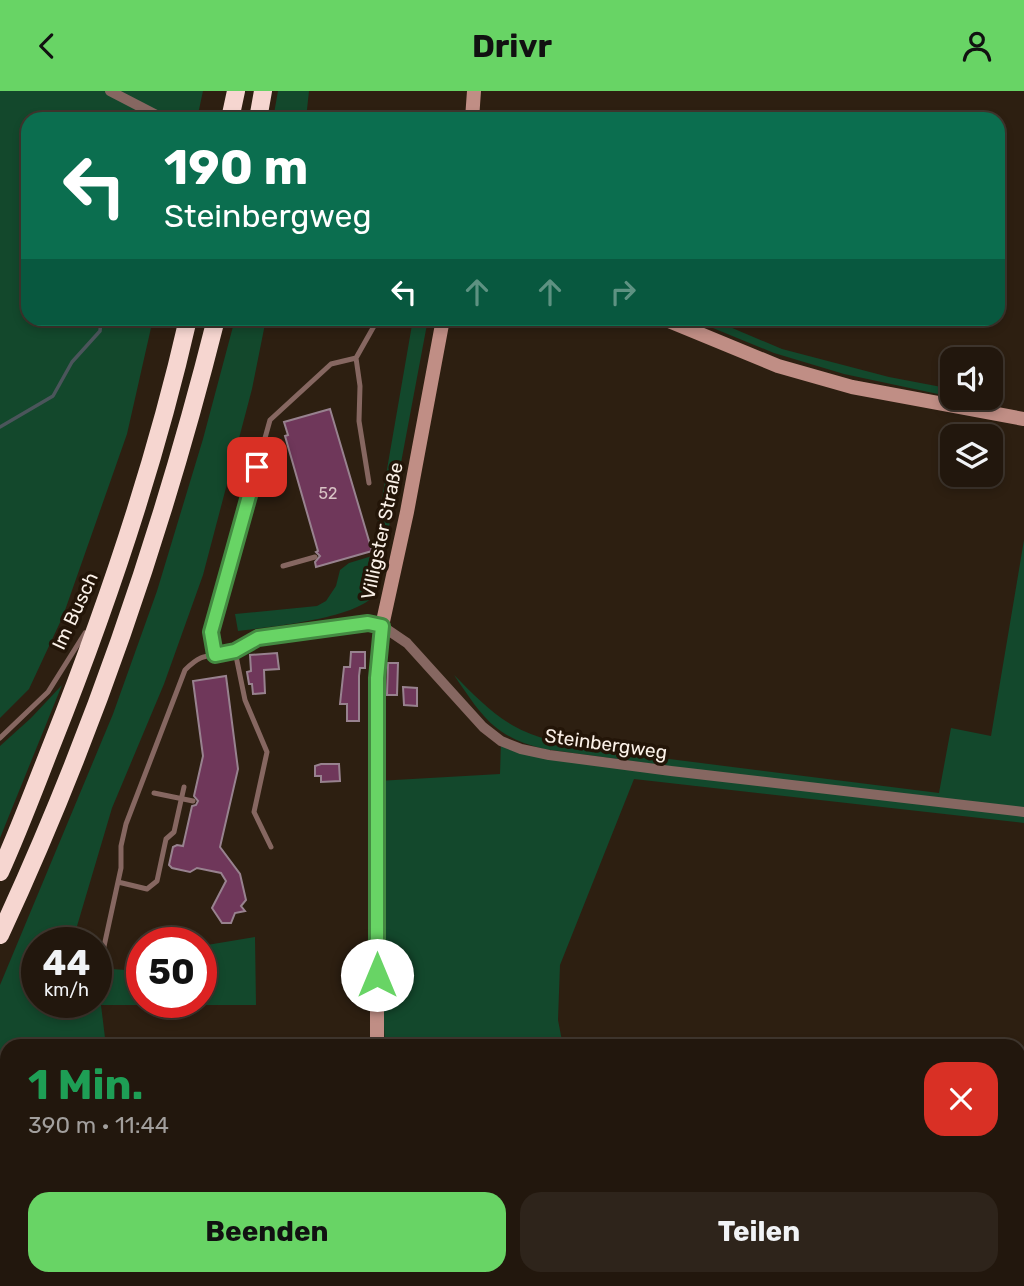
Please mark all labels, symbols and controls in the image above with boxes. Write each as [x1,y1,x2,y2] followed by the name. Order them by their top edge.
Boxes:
[28,27,66,65] icon: back
[472,27,552,65] text: Drivr
[958,27,996,65] icon: person
[164,138,308,196] text: 190 m
[49,140,140,231] icon: left
[164,197,372,235] text: Steinbergweg
[385,273,423,311] icon: left
[458,273,496,311] icon: ahead
[531,273,569,311] icon: ahead
[604,273,642,311] icon: right
[940,347,1003,487] map controls
[940,347,1003,410] button: sound
[940,424,1003,487] button: layers
[227,437,287,497] pin
[238,448,276,486] icon: arrive
[356,460,408,602] street label: Villigster Straße
[319,484,337,503] house number: 52
[47,569,103,653] street label: Im Busch
[543,724,669,764] street label: Steinbergweg
[126,927,217,1018] speed limit sign: 50
[340,938,414,1012] position arrow
[43,942,90,984] text: 44
[44,979,89,1001] text: km/h
[28,1060,144,1110] text: 1 Min.
[924,1062,998,1136] button: close
[28,1111,169,1139] text: 390 m · 11:44
[28,1192,506,1272] button: Beenden
[520,1192,998,1272] button: Teilen

